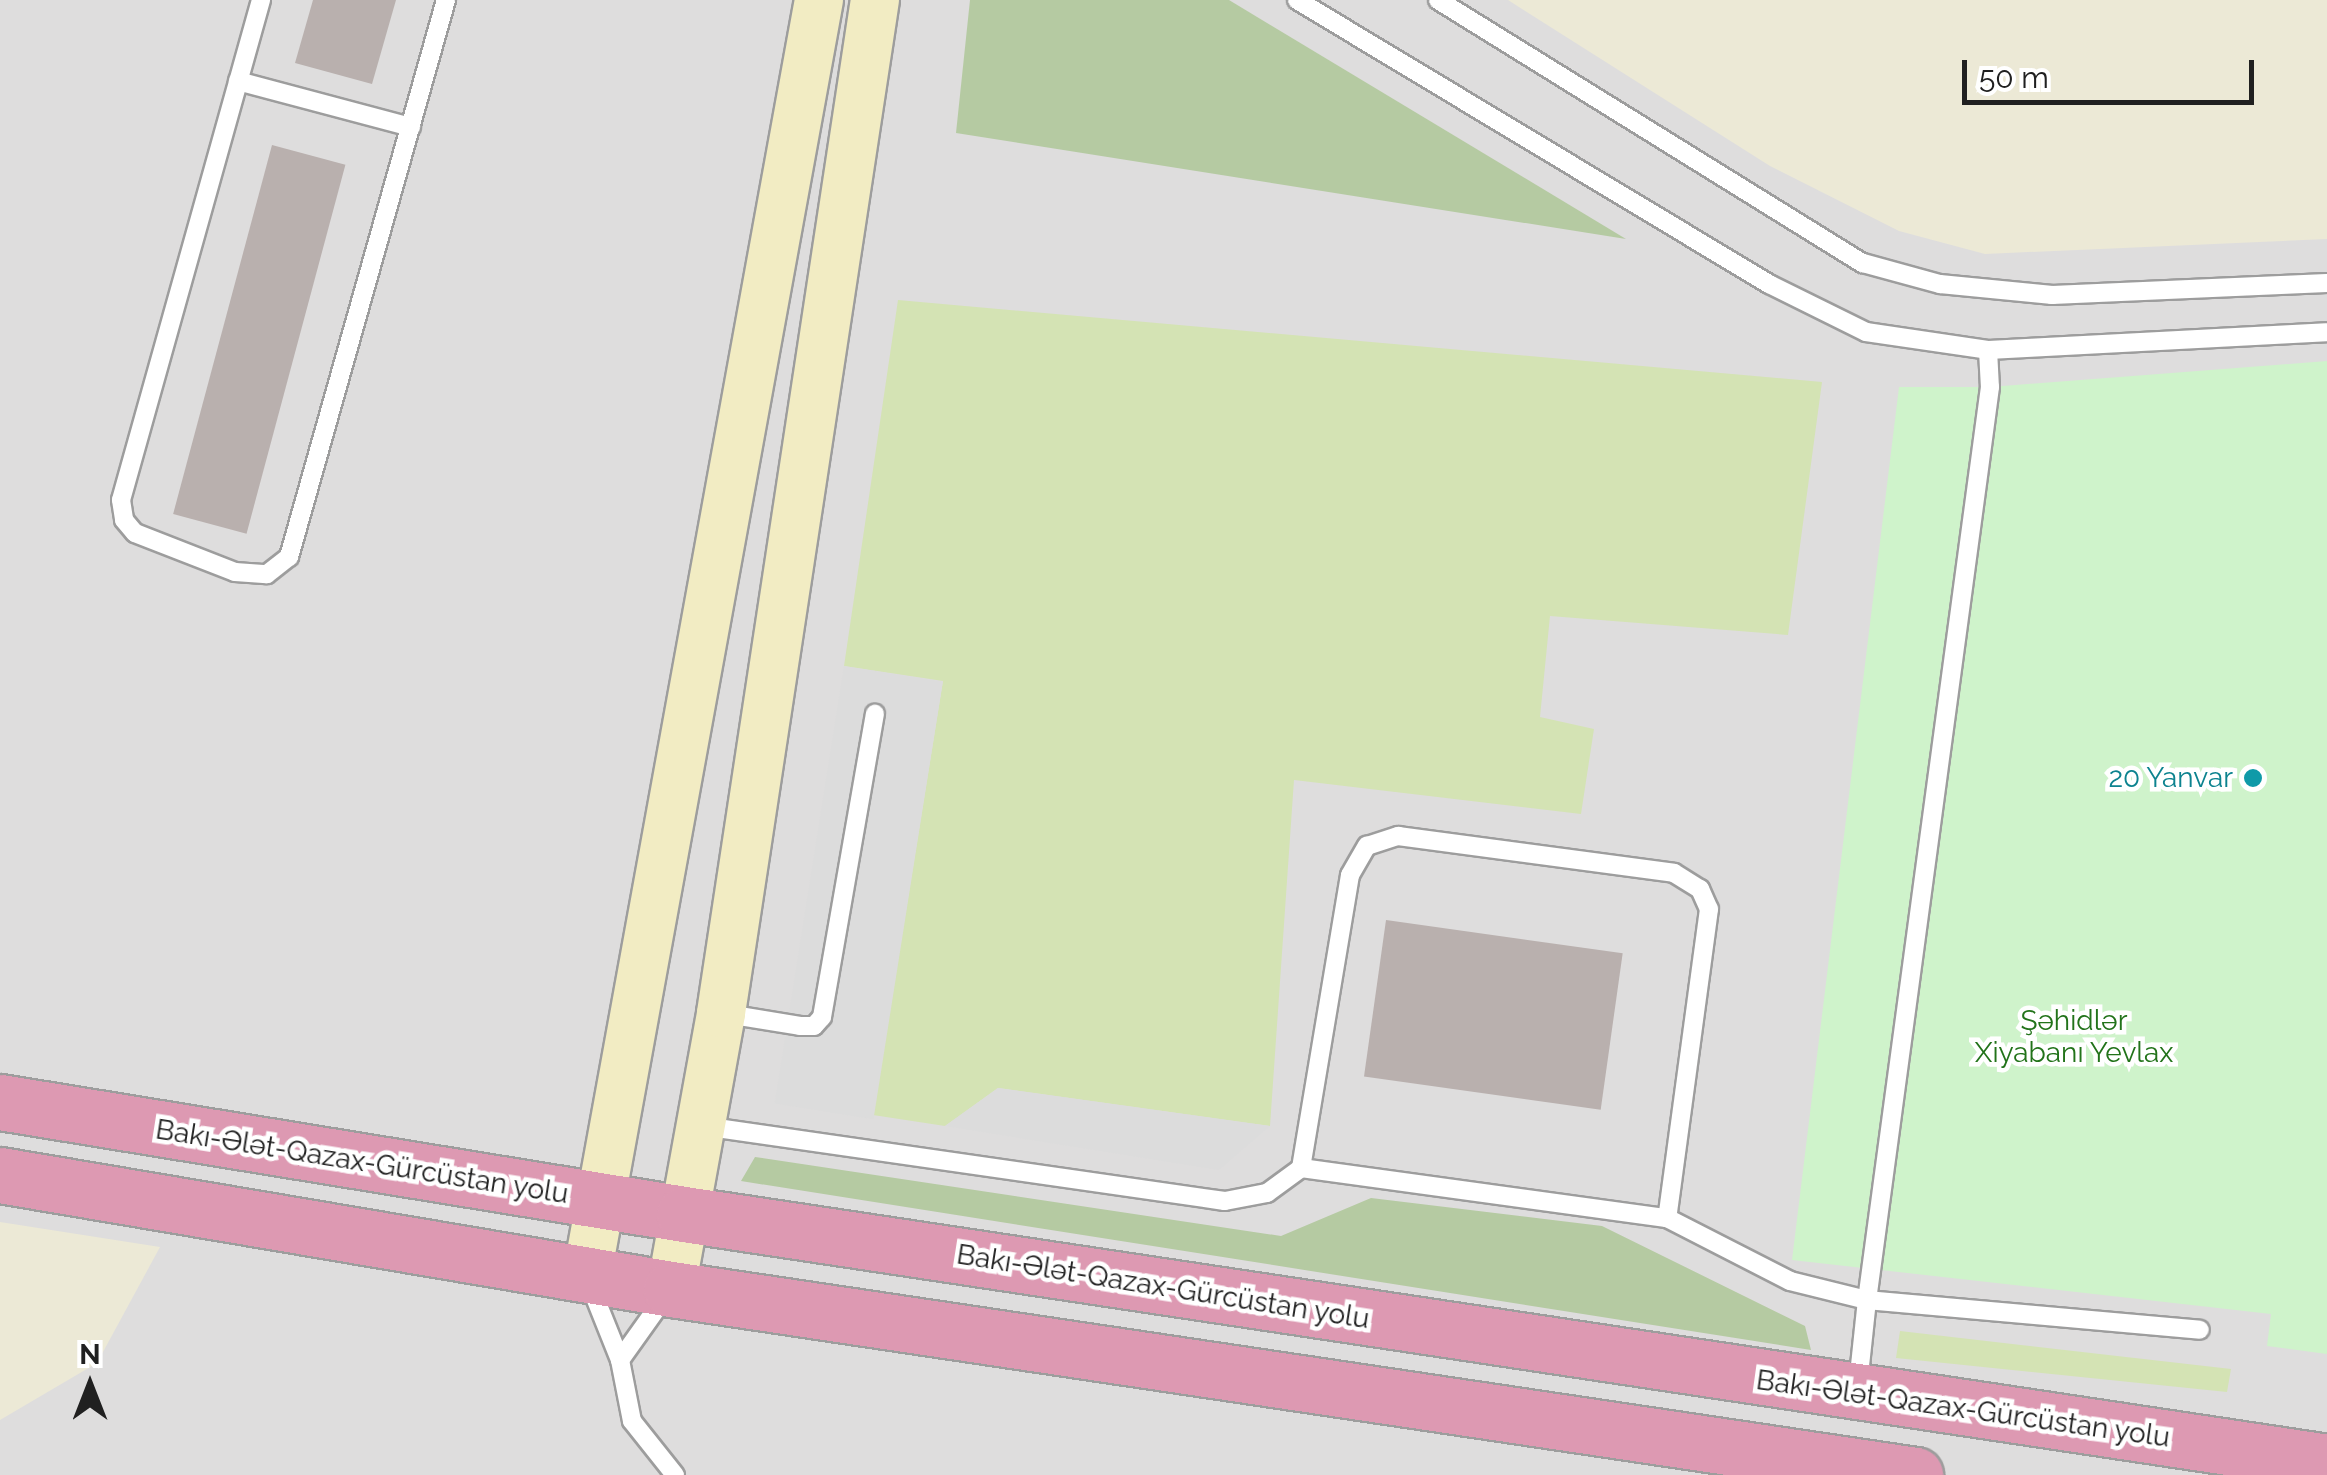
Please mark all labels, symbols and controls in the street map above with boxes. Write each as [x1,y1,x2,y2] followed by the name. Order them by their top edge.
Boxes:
[1967,40,2260,102] scale bar
[1979,60,2049,95] text: 50 m
[2108,761,2233,795] place label: 20 Yanvar
[2242,767,2264,789] marker: 20 Yanvar
[1974,1004,2174,1070] park label: Şəhidlər Xiyabanı Yevlax
[153,1113,571,1211] street label: Bakı-Ələt-Qazax-Gürcüstan yolu
[954,1238,1372,1336] street label: Bakı-Ələt-Qazax-Gürcüstan yolu
[40,1335,140,1435] north arrow
[79,1338,101,1371] text: N
[1754,1363,2172,1455] street label: Bakı-Ələt-Qazax-Gürcüstan yolu

